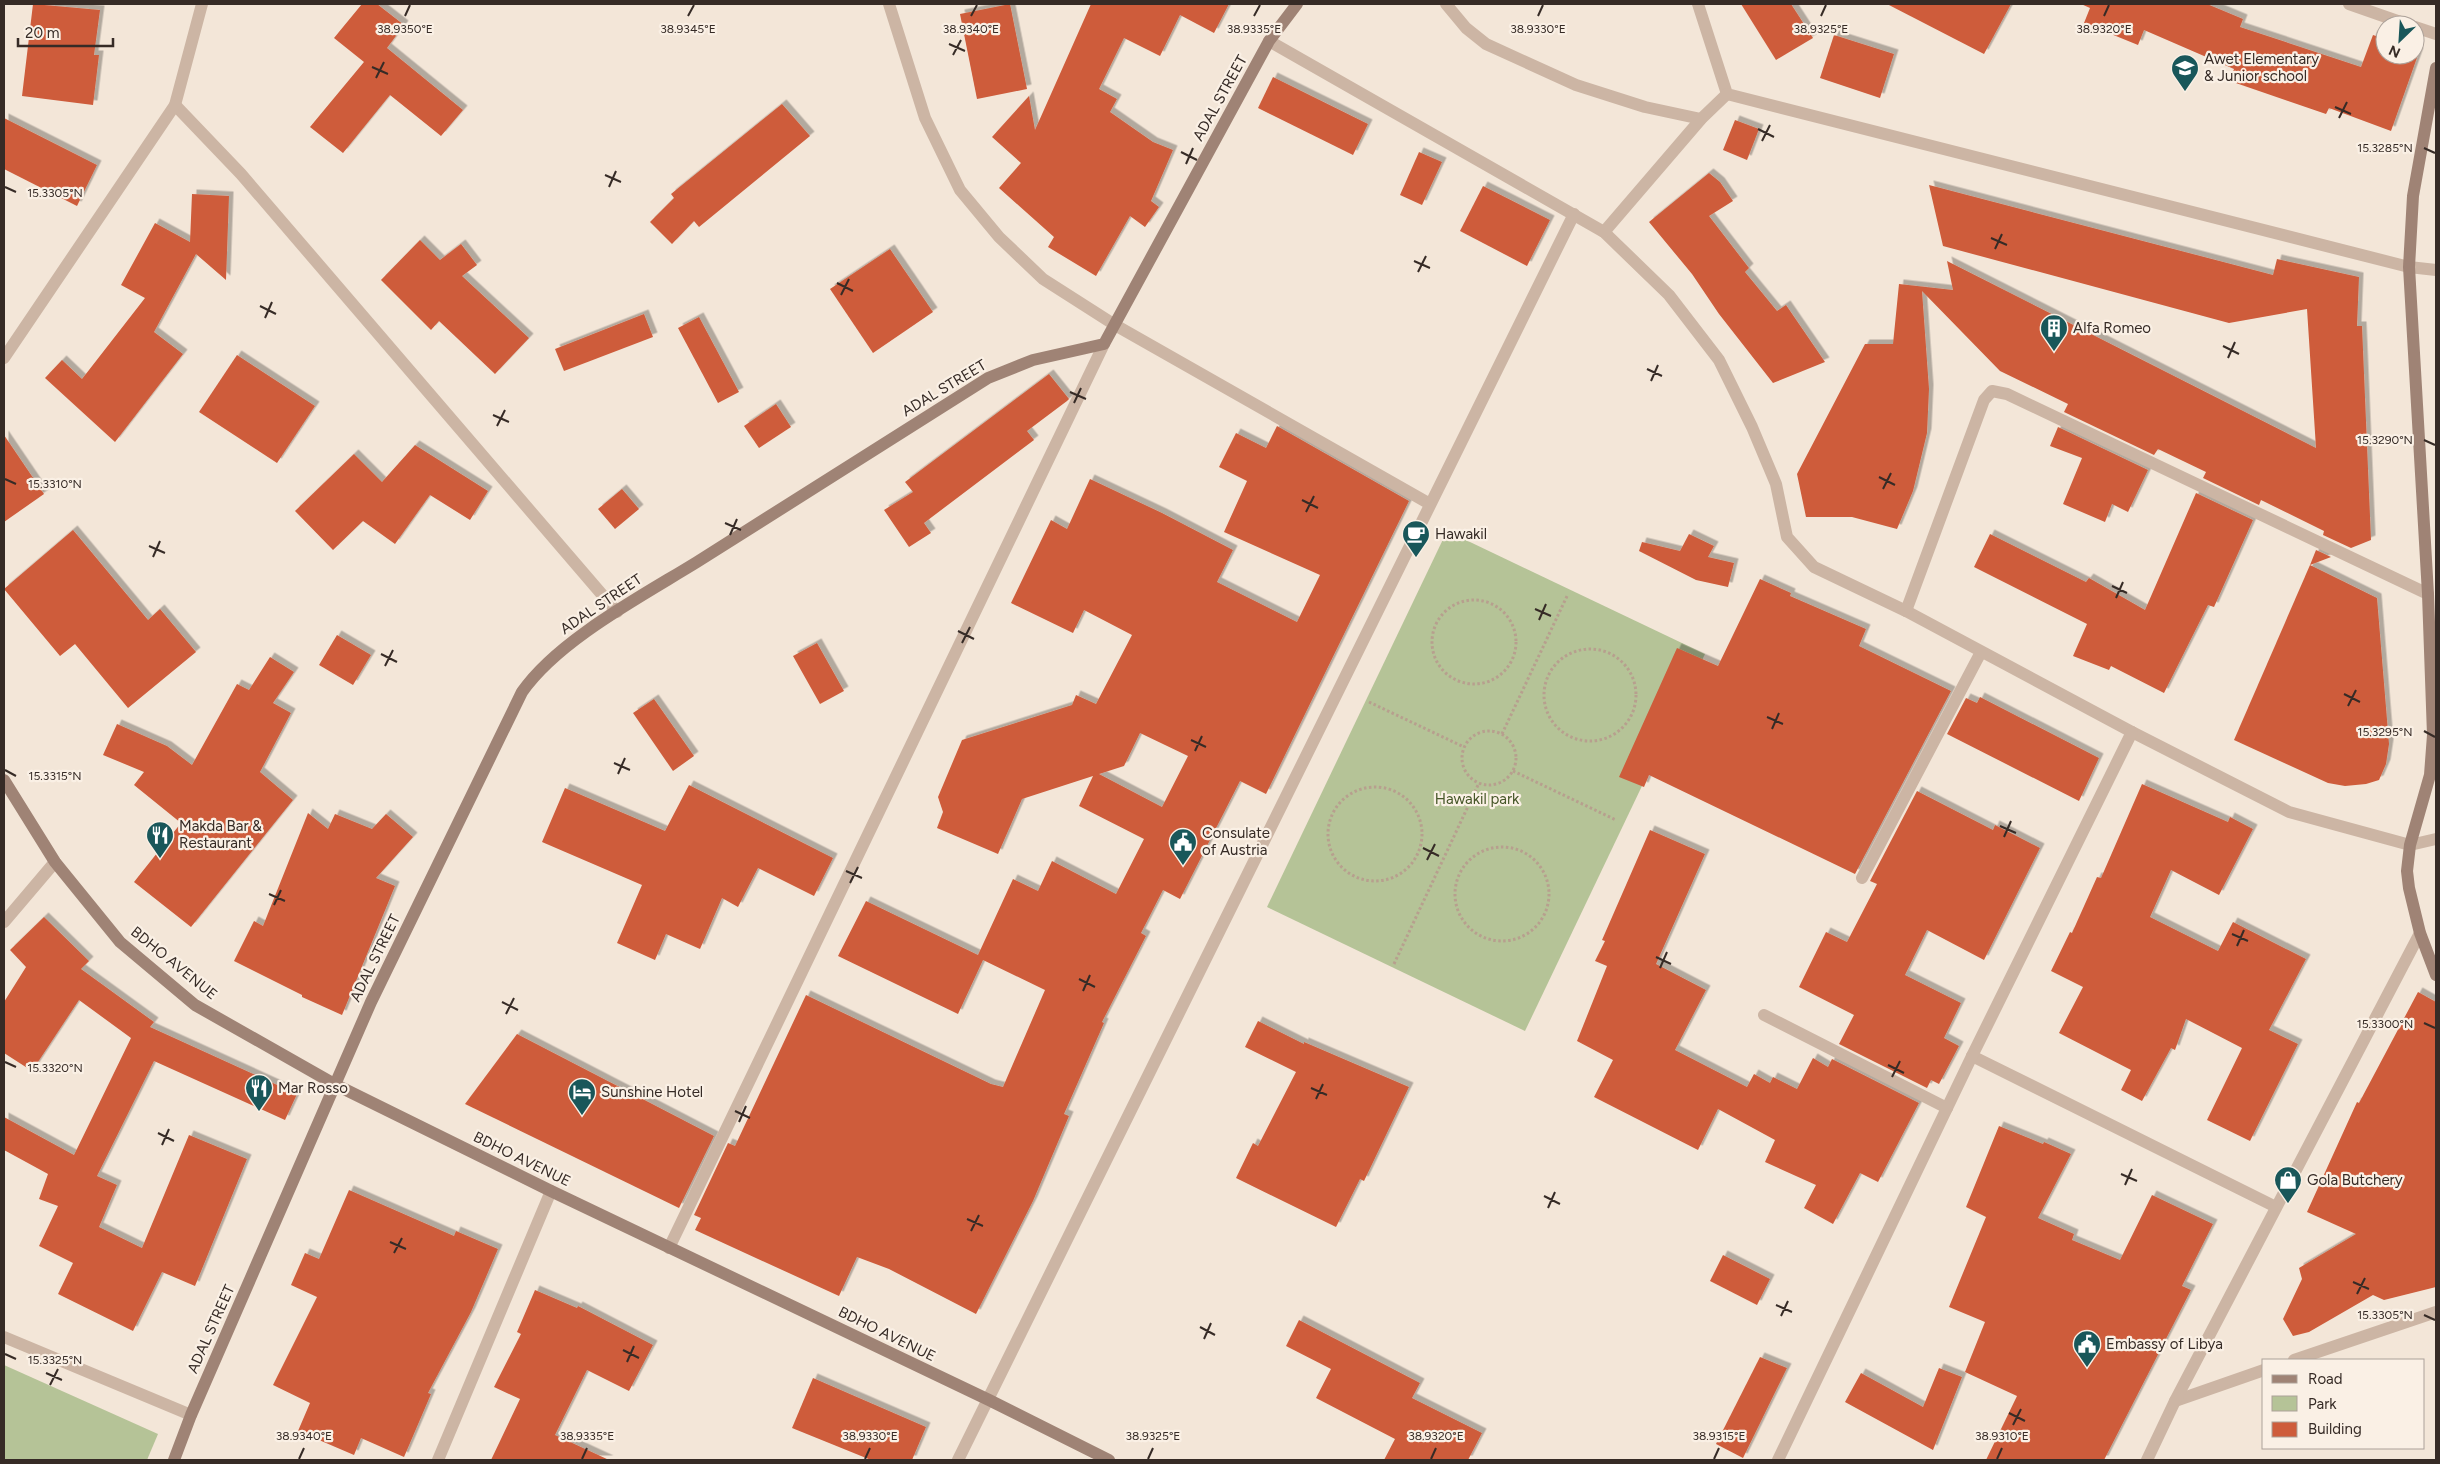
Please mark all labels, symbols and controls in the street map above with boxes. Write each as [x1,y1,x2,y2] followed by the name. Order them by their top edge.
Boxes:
[18,15,112,47] scale bar
[2375,15,2425,65] north arrow
[377,22,433,36] text: 38.9350°E
[660,22,716,36] text: 38.9345°E
[943,22,999,36] text: 38.9340°E
[1227,22,1281,36] text: 38.9335°E
[1510,22,1566,36] text: 38.9330°E
[1794,22,1848,36] text: 38.9325°E
[2076,22,2132,36] text: 38.9320°E
[25,24,59,42] text: 20 m
[2386,41,2403,61] text: N
[2204,50,2319,85] place label: Awet Elementary & Junior school
[1189,51,1251,144] street label: ADAL STREET
[2170,53,2200,92] school or university icon: Awet Elementary & Junior school
[2357,141,2413,155] text: 15.3285°N
[27,186,83,200] text: 15.3305°N
[2039,313,2069,352] building icon: Alfa Romeo
[2073,319,2151,337] place label: Alfa Romeo
[899,355,990,420] street label: ADAL STREET
[2357,433,2413,447] text: 15.3290°N
[28,477,82,491] text: 15.3310°N
[1401,519,1431,558] cafe icon: Hawakil
[1435,525,1487,543] place label: Hawakil
[557,570,646,638] street label: ADAL STREET
[2358,725,2413,739] text: 15.3295°N
[29,769,81,783] text: 15.3315°N
[1435,790,1520,808] park label: Hawakil park
[179,817,262,852] place label: Makda Bar & Restaurant
[145,820,175,859] restaurant icon: Makda Bar & Restaurant
[1202,824,1270,859] place label: Consulate of Austria
[1168,827,1198,866] public building icon: Consulate of Austria
[346,911,404,1005] street label: ADAL STREET
[127,923,221,1003] street label: BDHO AVENUE
[2357,1017,2413,1031] text: 15.3300°N
[27,1061,83,1075] text: 15.3320°N
[244,1073,274,1112] restaurant icon: Mar Rosso
[567,1077,597,1116] hotel icon: Sunshine Hotel
[278,1079,348,1097] place label: Mar Rosso
[601,1083,703,1101] place label: Sunshine Hotel
[470,1128,574,1190] street label: BDHO AVENUE
[2273,1165,2303,1204] shop icon: Gola Butchery
[2307,1171,2403,1189] place label: Gola Butchery
[183,1281,239,1376] street label: ADAL STREET
[835,1303,939,1365] street label: BDHO AVENUE
[2357,1308,2413,1322] text: 15.3305°N
[2072,1329,2102,1368] public building icon: Embassy of Libya
[2106,1335,2223,1353] place label: Embassy of Libya
[28,1353,82,1367] text: 15.3325°N
[2262,1359,2425,1449] legend
[2308,1370,2343,1388] text: Road
[2308,1395,2337,1413] text: Park
[2308,1420,2362,1438] text: Building
[276,1429,332,1443] text: 38.9340°E
[560,1429,614,1443] text: 38.9335°E
[842,1429,898,1443] text: 38.9330°E
[1126,1429,1180,1443] text: 38.9325°E
[1408,1429,1464,1443] text: 38.9320°E
[1692,1429,1746,1443] text: 38.9315°E
[1975,1429,2029,1443] text: 38.9310°E

